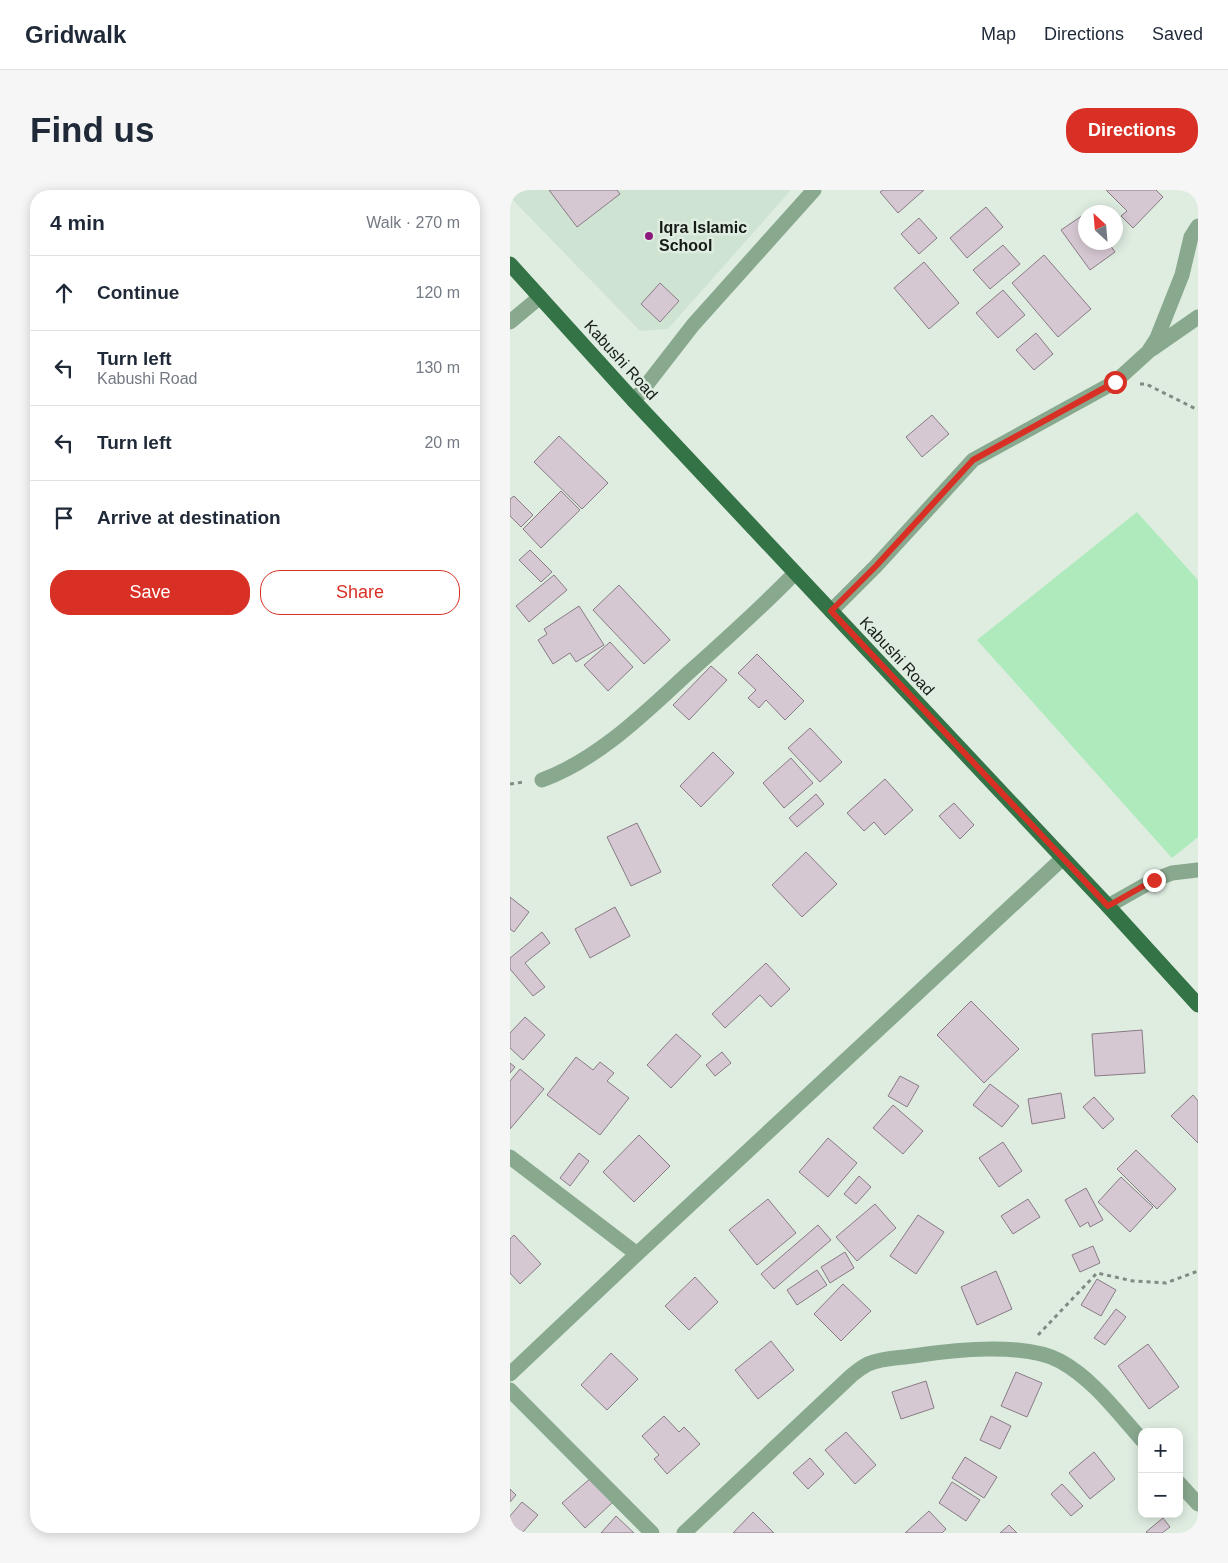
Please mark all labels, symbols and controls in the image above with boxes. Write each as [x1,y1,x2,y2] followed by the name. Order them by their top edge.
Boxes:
[25,21,126,48] text: Gridwalk
[981,24,1016,44] text: Map
[1044,24,1124,44] text: Directions
[1152,24,1203,44] text: Saved
[1066,108,1198,153] button: Directions
[30,110,154,149] text: Find us
[1078,205,1123,250] north arrow
[50,211,105,234] text: 4 min
[366,214,460,231] text: Walk · 270 m
[659,219,747,254] place label: Iqra Islamic School
[643,230,655,242] marker: Iqra Islamic School
[50,279,78,307] icon: ahead
[97,282,179,303] text: Continue
[416,284,460,301] text: 120 m
[581,317,661,403] street label: Kabushi Road
[97,348,172,369] text: Turn left
[50,354,78,382] icon: left
[416,359,460,376] text: 130 m
[97,370,198,387] text: Kabushi Road
[1104,371,1127,394] route start
[50,429,78,457] icon: left
[97,432,172,453] text: Turn left
[424,434,460,451] text: 20 m
[50,504,78,532] icon: arrive
[97,507,281,528] text: Arrive at destination
[50,570,250,615] button: Save
[260,570,460,615] button: Share
[857,613,937,699] street label: Kabushi Road
[1143,869,1166,892] route end
[1138,1428,1183,1518] map controls
[1138,1428,1183,1473] button: +
[1138,1473,1183,1518] button: −

